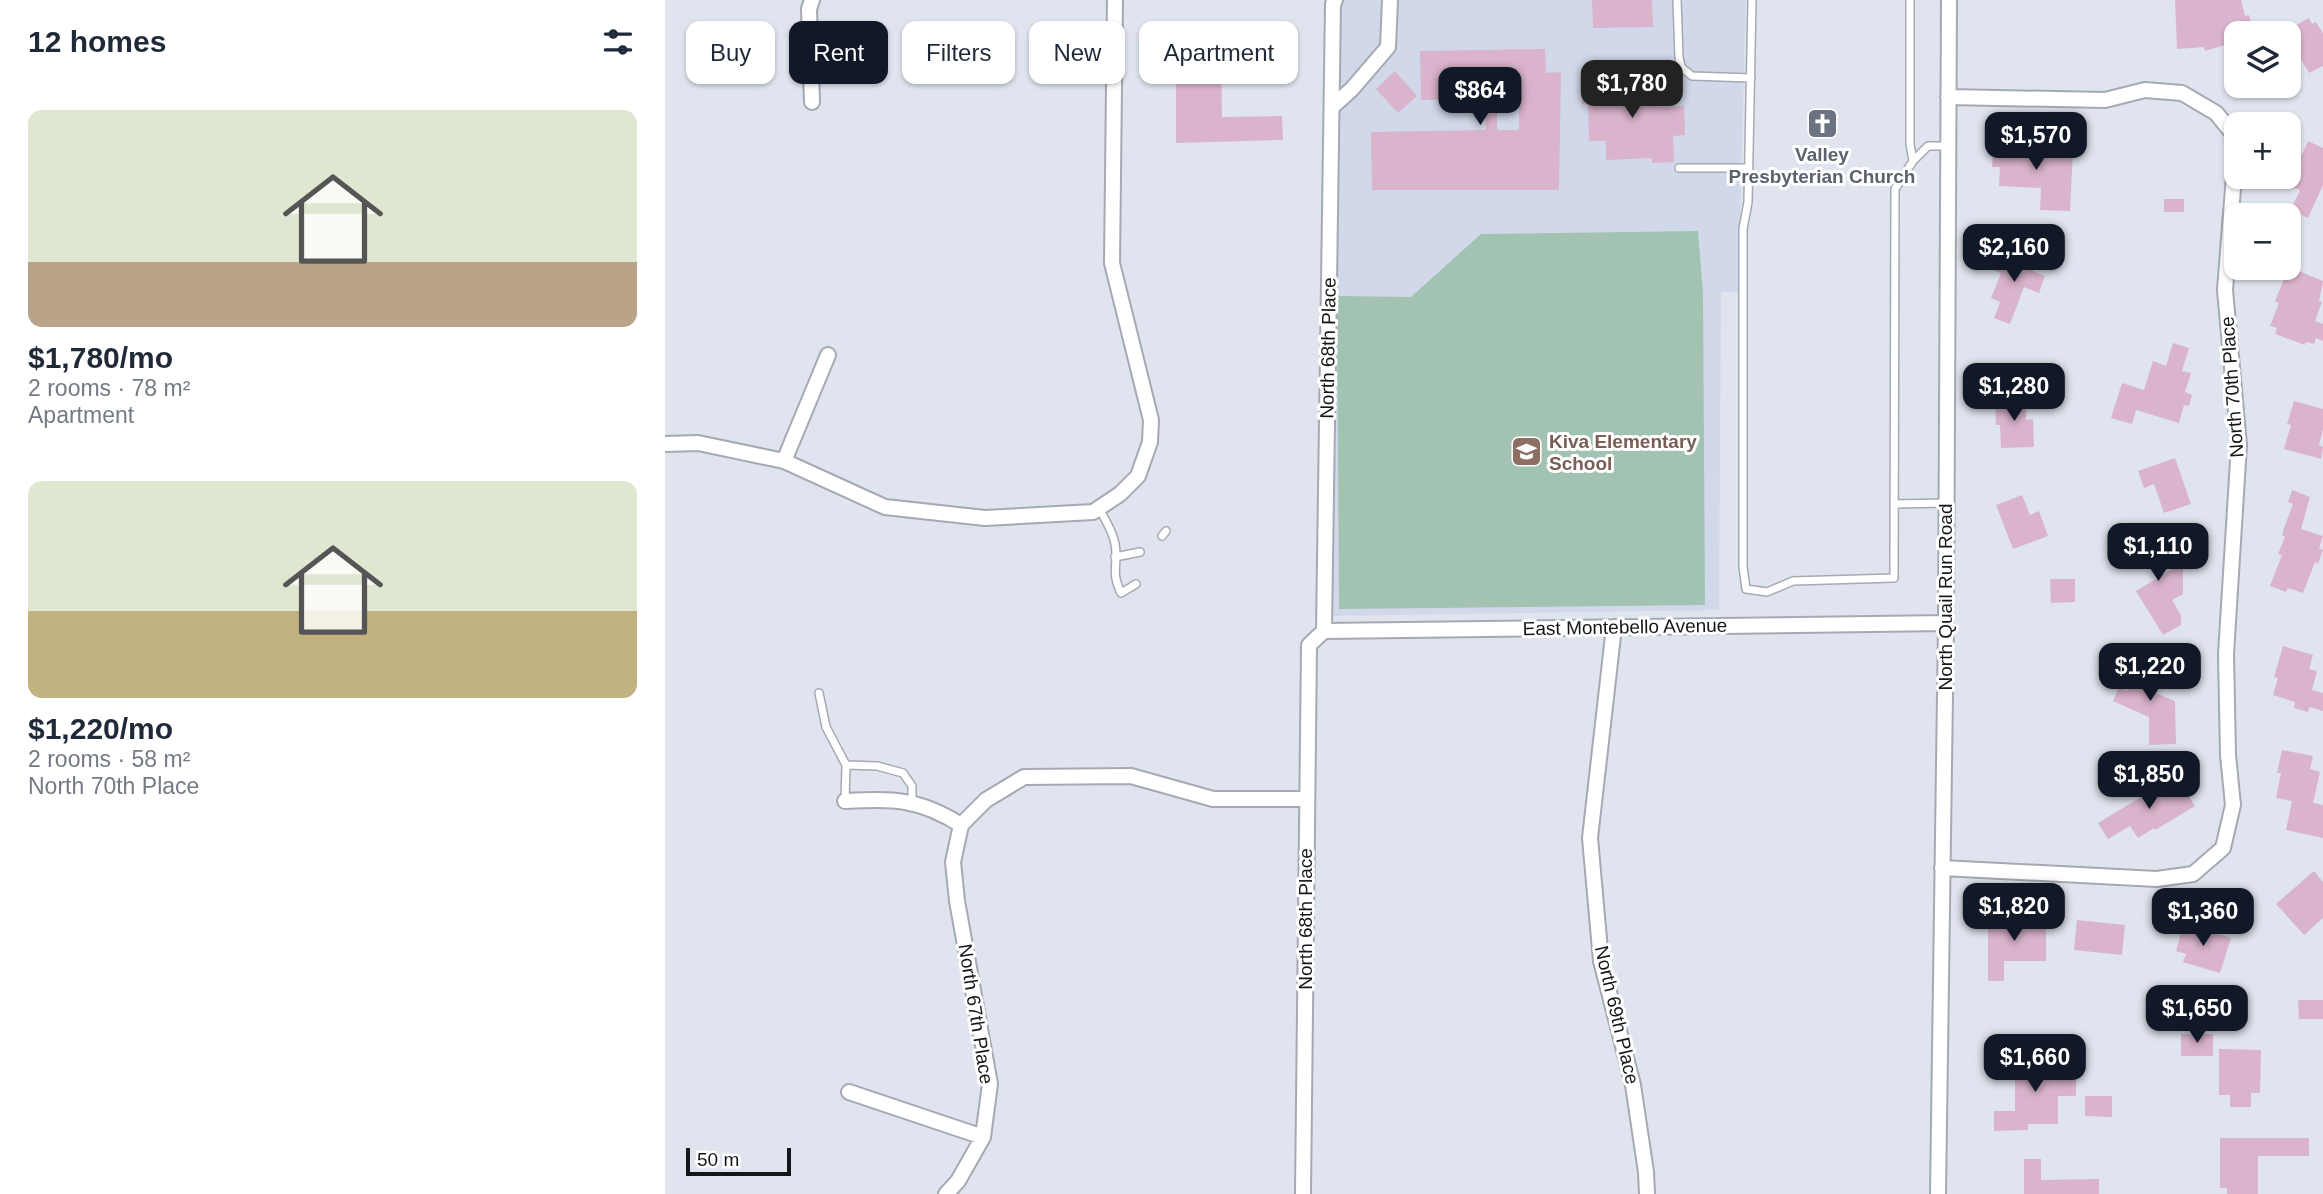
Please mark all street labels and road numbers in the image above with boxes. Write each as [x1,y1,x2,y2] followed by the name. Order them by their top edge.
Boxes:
[1316,277,1340,419] street label: North 68th Place
[2217,316,2247,458] street label: North 70th Place
[1935,504,1956,690] street label: North Quail Run Road
[1523,615,1727,639] street label: East Montebello Avenue
[1295,848,1316,990] street label: North 68th Place
[955,942,997,1086] street label: North 67th Place
[1591,944,1643,1086] street label: North 69th Place

